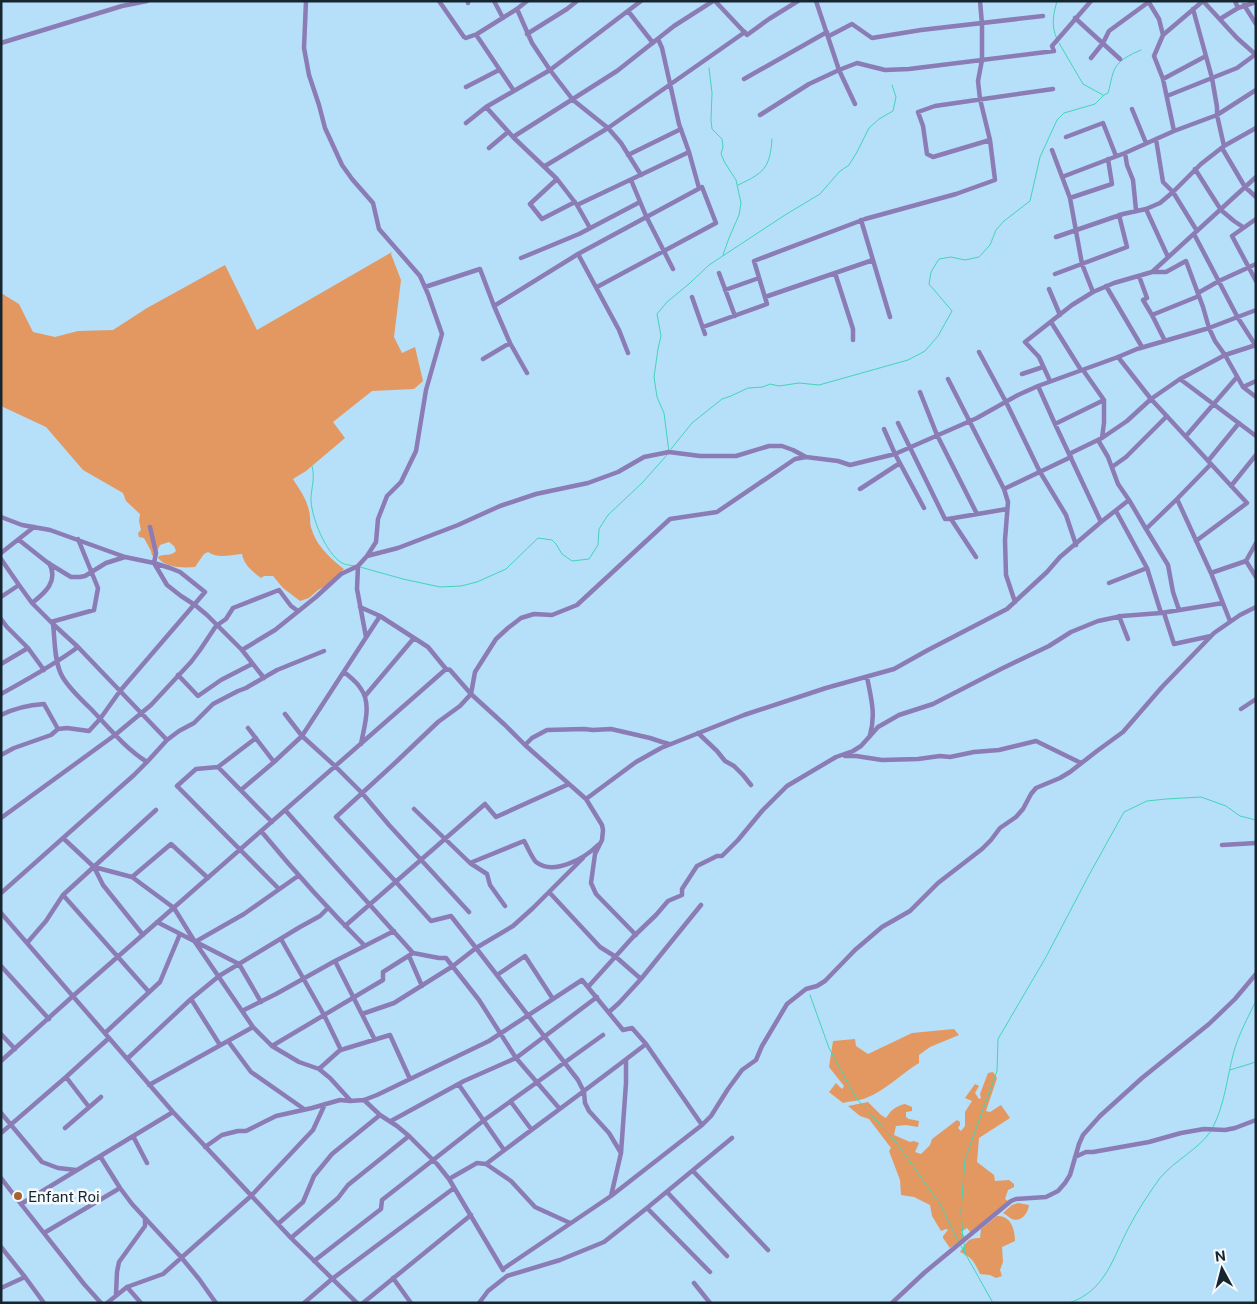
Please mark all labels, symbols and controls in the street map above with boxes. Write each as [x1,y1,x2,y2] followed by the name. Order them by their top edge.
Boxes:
[28,1188,100,1205] place label: Enfant Roi
[12,1190,24,1202] marker: Enfant Roi
[1197,1244,1247,1294] north arrow
[1214,1247,1227,1265] text: N

